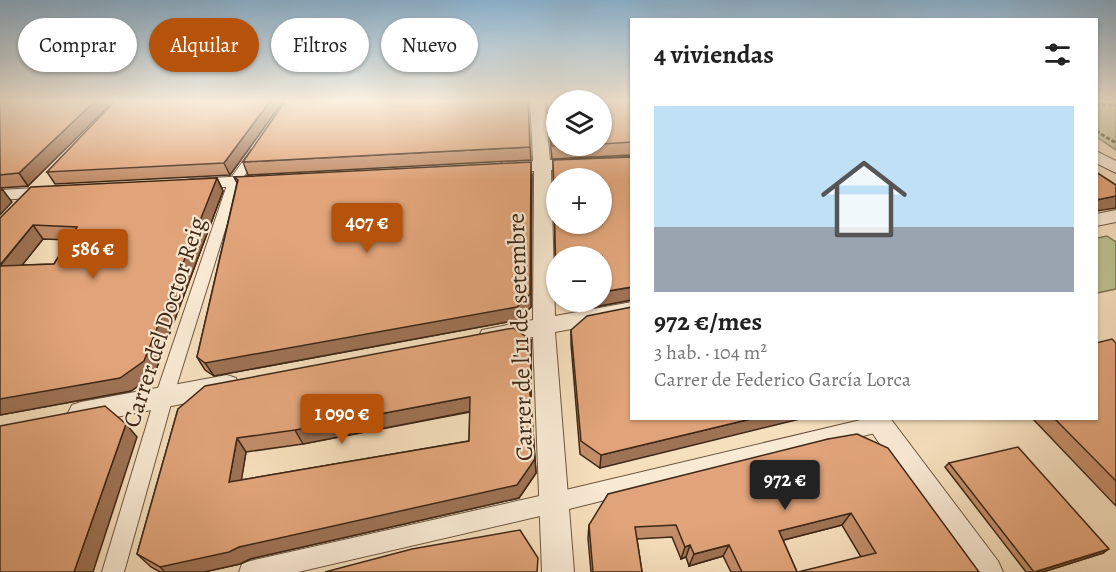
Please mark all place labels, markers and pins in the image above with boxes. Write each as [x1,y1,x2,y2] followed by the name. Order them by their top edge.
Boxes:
[325,203,409,254] pin: 407 €
[51,229,135,280] pin: 586 €
[287,394,397,445] pin: 1 090 €
[743,460,827,511] pin: 972 €

